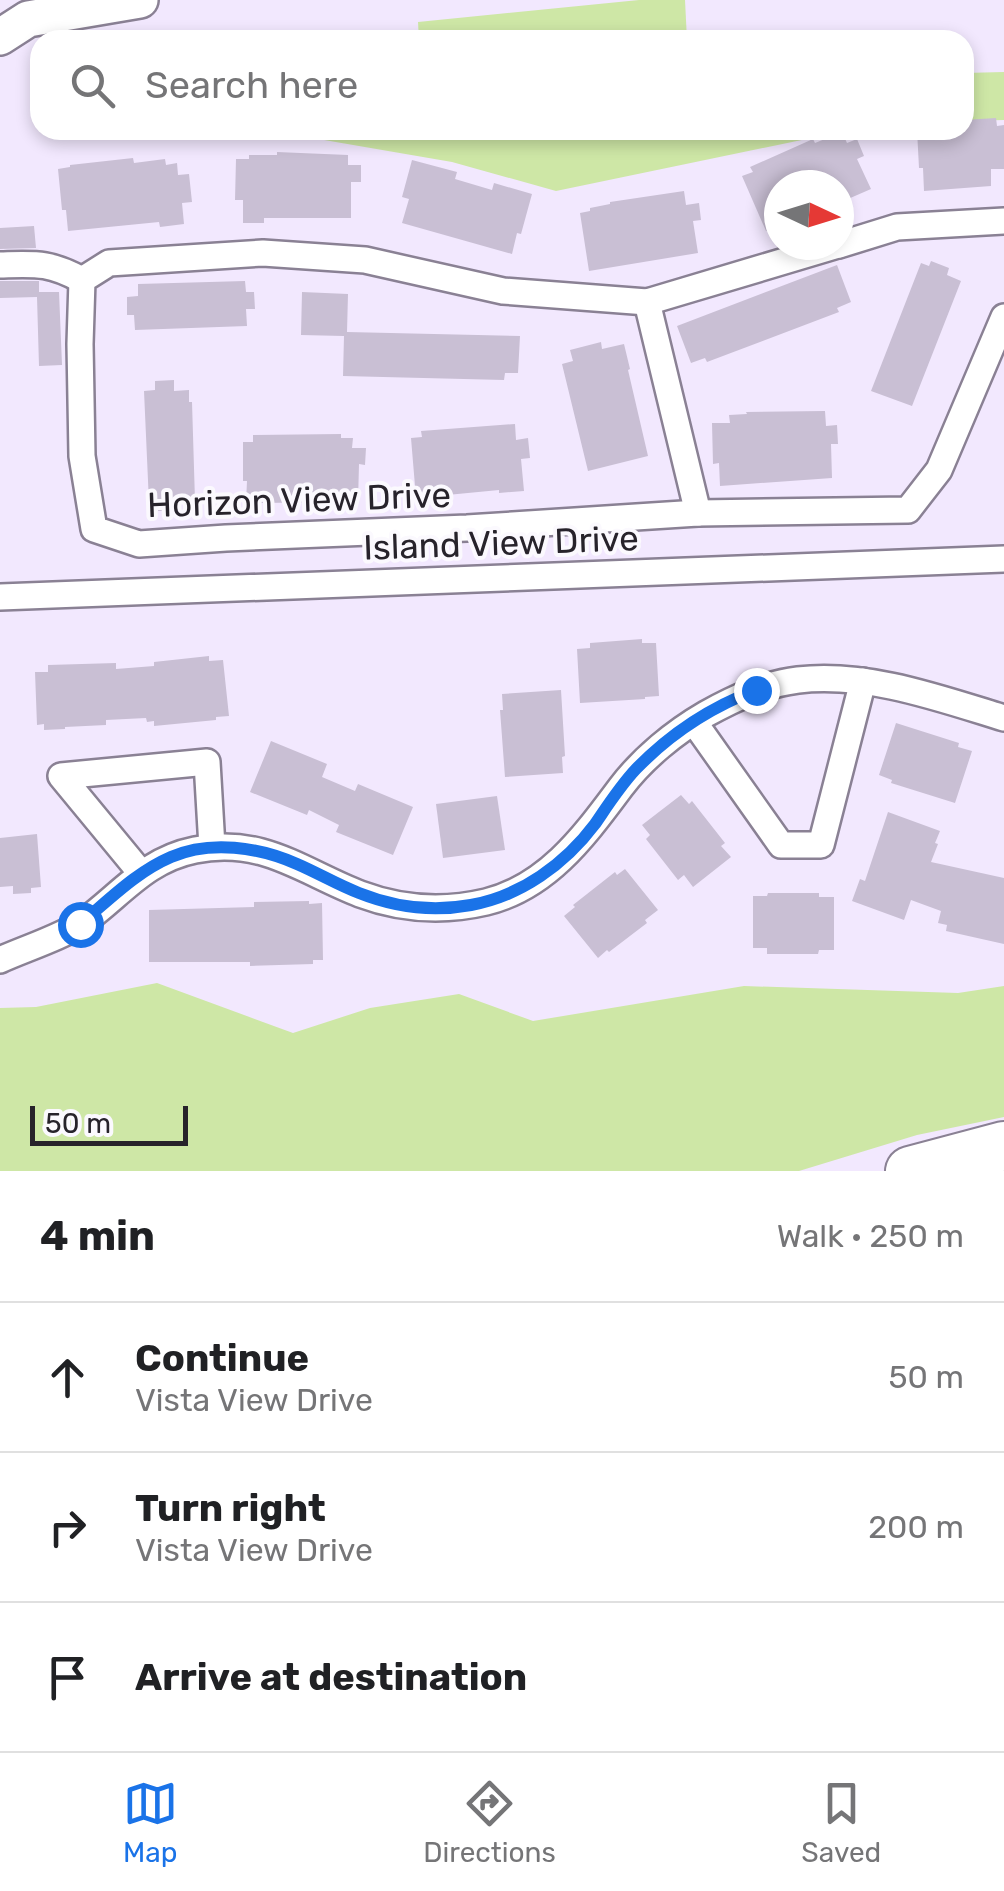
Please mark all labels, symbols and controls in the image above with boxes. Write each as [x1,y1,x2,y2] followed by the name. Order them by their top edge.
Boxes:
[30,30,974,140] search box
[65,58,120,113] icon: search
[145,62,358,108] text: Search here
[764,170,854,260] north arrow
[146,474,452,526] street label: Horizon View Drive
[363,517,639,569] street label: Island View Drive
[734,668,780,714] route end
[58,902,104,948] route start
[30,1101,188,1146] scale bar
[45,1107,111,1140] text: 50 m
[40,1211,155,1261] text: 4 min
[777,1217,964,1255] text: Walk · 250 m
[135,1335,309,1381] text: Continue
[40,1350,95,1405] icon: ahead
[888,1358,964,1396] text: 50 m
[135,1381,373,1419] text: Vista View Drive
[135,1485,326,1531] text: Turn right
[40,1500,95,1555] icon: right
[868,1508,964,1546] text: 200 m
[135,1531,373,1569] text: Vista View Drive
[40,1650,95,1705] icon: arrive
[135,1654,527,1700] text: Arrive at destination
[123,1776,178,1869] tab: Map
[423,1776,556,1869] tab: Directions
[801,1776,881,1869] tab: Saved

